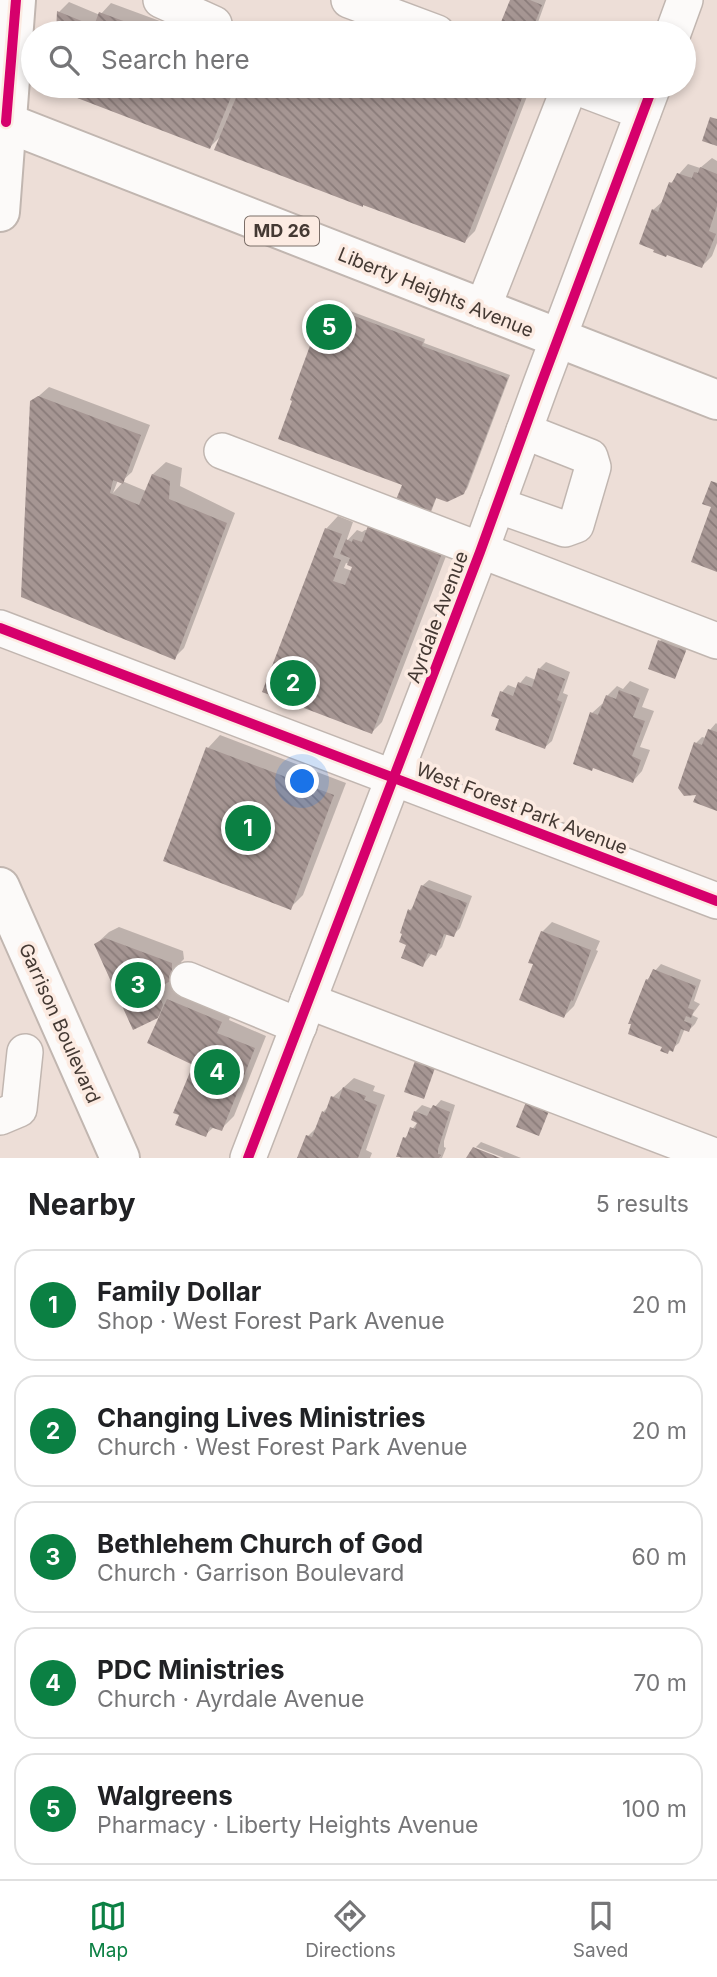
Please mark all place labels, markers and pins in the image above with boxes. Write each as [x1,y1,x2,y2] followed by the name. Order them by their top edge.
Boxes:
[306,301,352,353] pin: 5
[270,657,316,709] pin: 2
[225,802,271,854] pin: 1
[115,959,161,1011] pin: 3
[194,1046,240,1098] pin: 4

